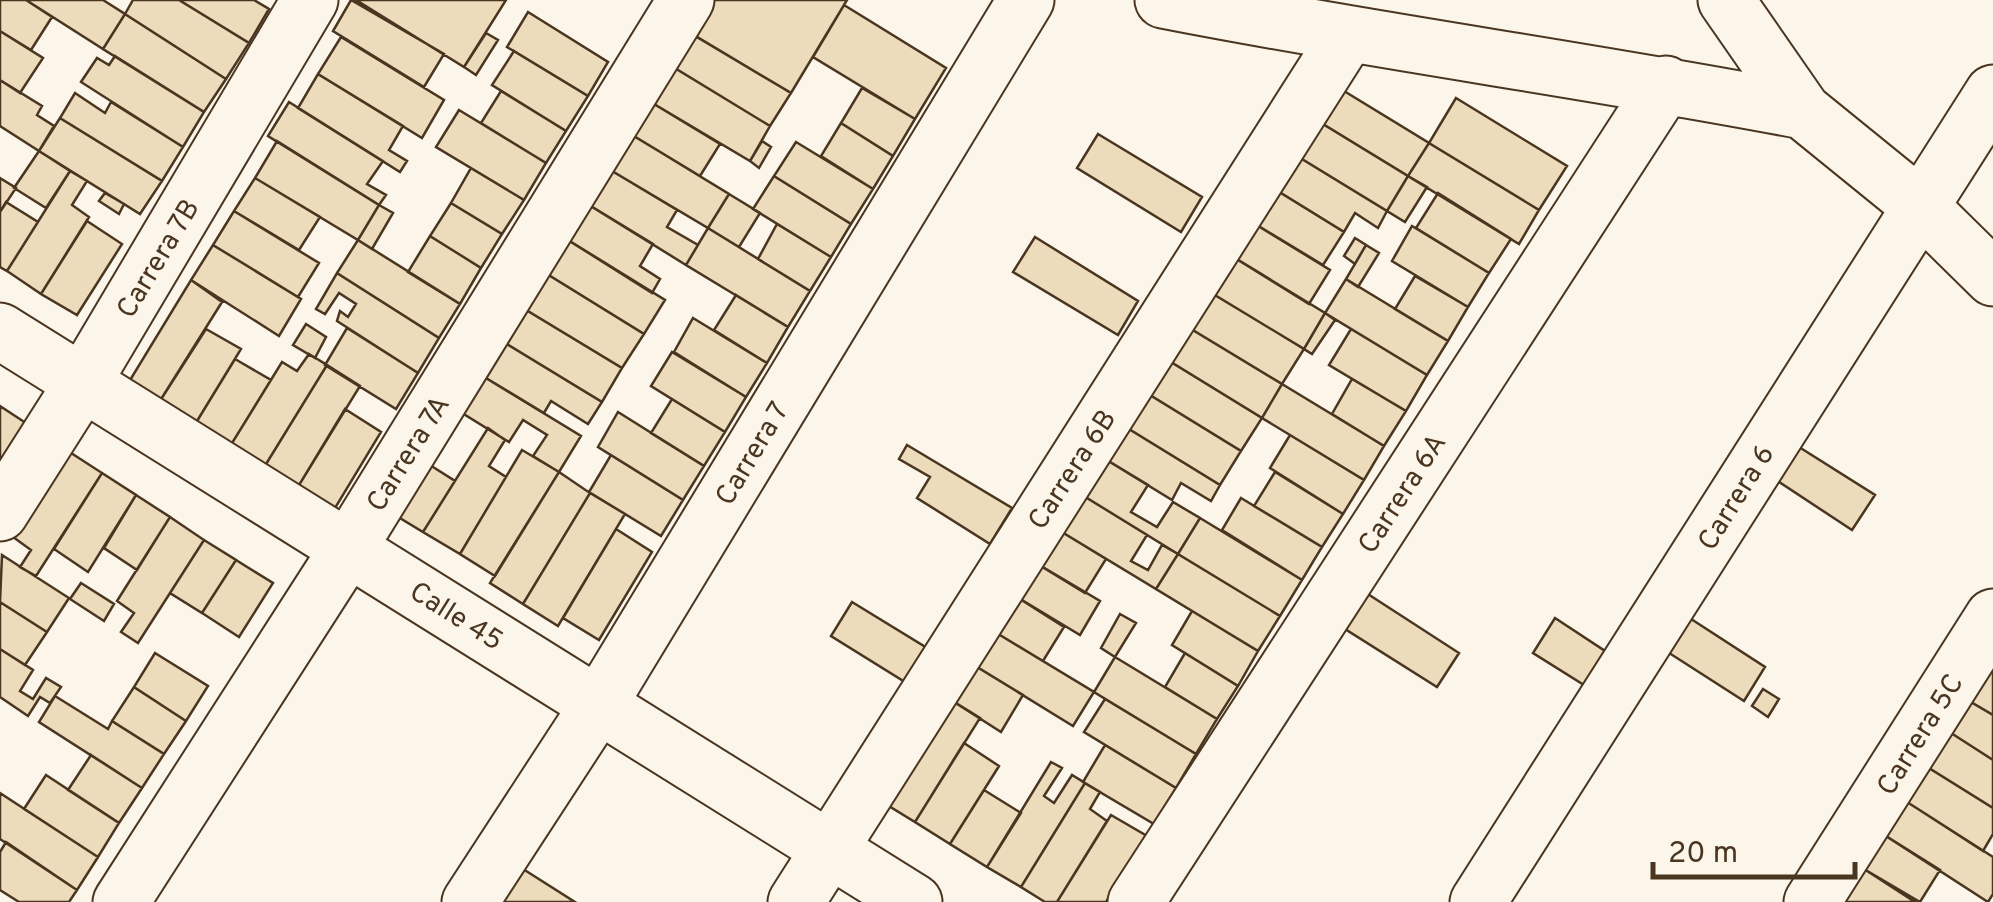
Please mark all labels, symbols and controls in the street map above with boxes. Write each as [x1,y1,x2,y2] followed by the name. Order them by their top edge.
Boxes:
[110,193,209,326] street label: Carrera 7B
[360,390,459,519] street label: Carrera 7A
[709,396,799,513] street label: Carrera 7
[1021,404,1126,538] street label: Carrera 6B
[1351,428,1456,562] street label: Carrera 6A
[1691,439,1784,558] street label: Carrera 6
[402,575,509,660] street label: Calle 45
[1870,668,1973,803] street label: Carrera 5C
[1653,817,1856,879] scale bar
[1668,836,1738,873] text: 20 m

